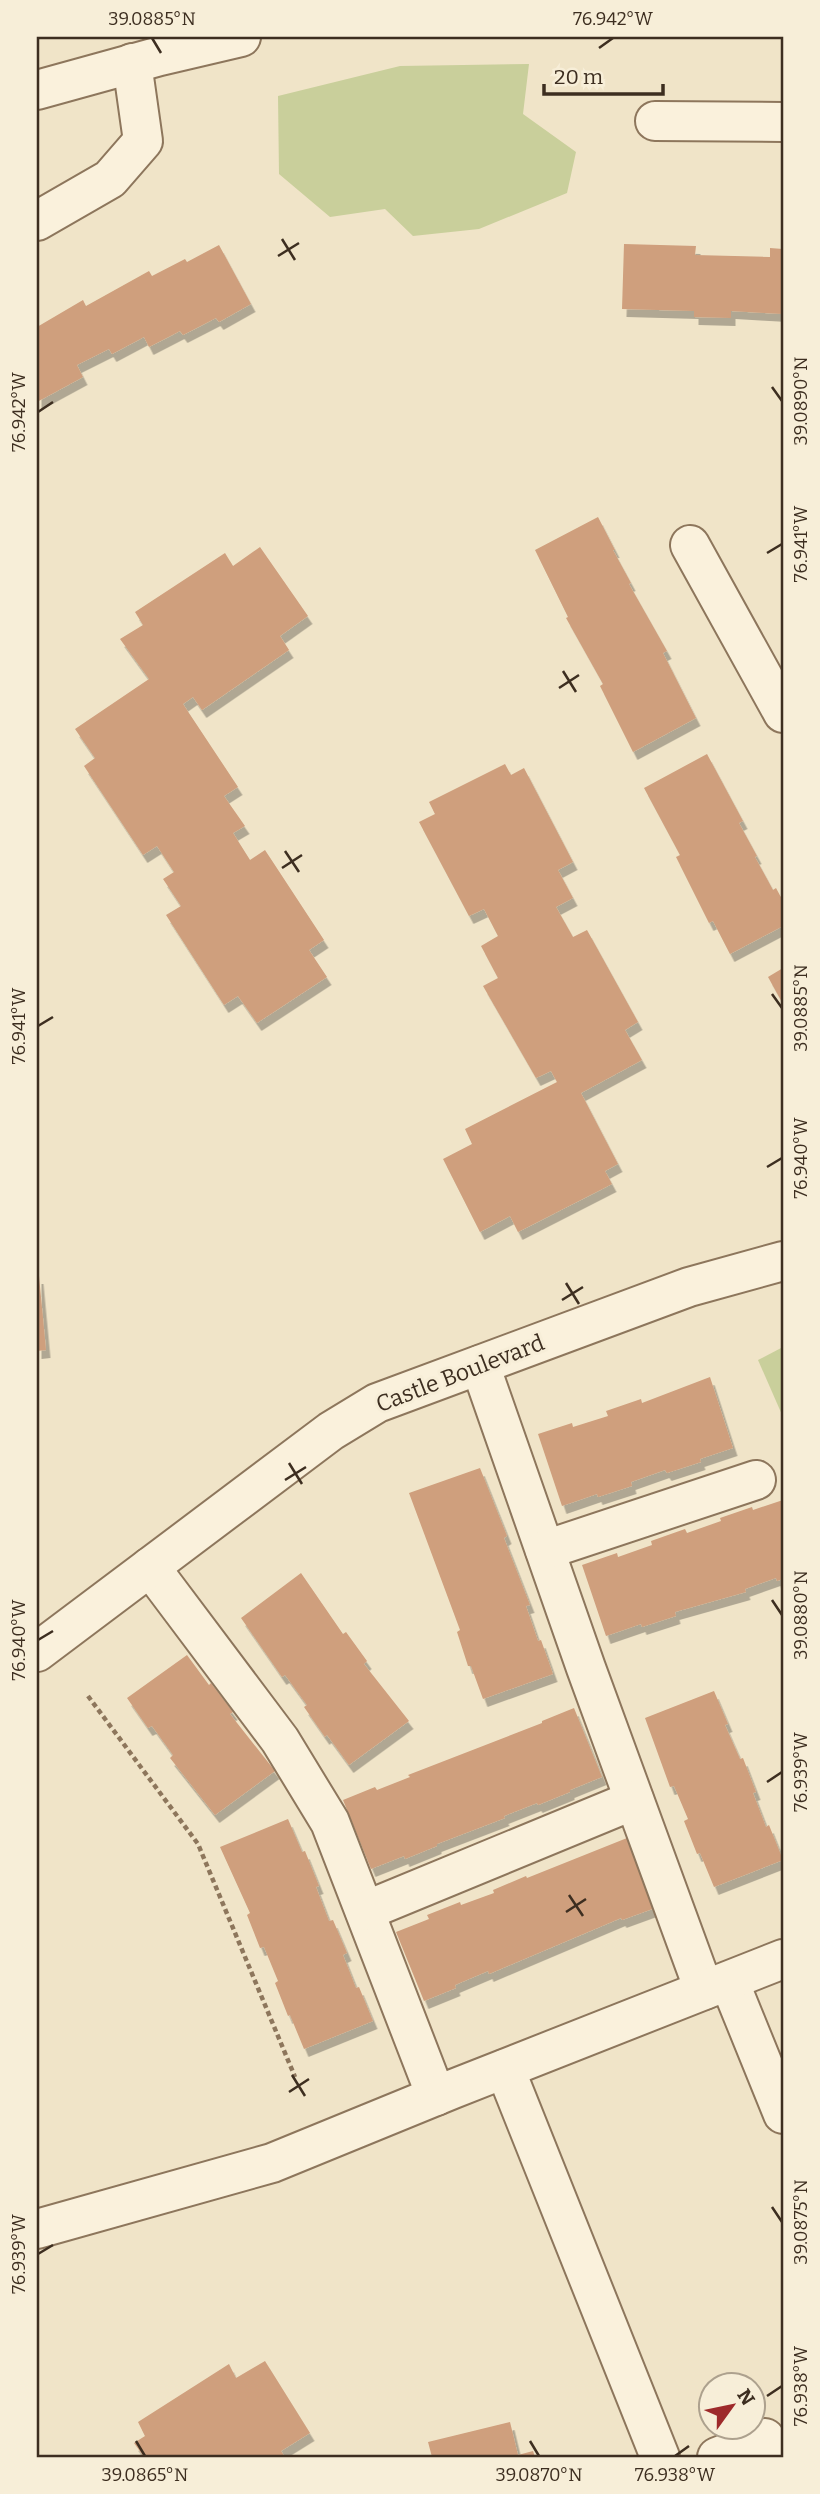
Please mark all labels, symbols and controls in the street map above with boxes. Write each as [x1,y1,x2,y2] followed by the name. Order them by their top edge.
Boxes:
[108,8,196,30] text: 39.0885°N
[573,8,654,30] text: 76.942°W
[544,52,662,96] scale bar
[554,64,603,90] text: 20 m
[790,356,812,446] text: 39.0890°N
[8,371,30,452] text: 76.942°W
[790,505,812,582] text: 76.941°W
[790,964,812,1052] text: 39.0885°N
[8,987,30,1064] text: 76.941°W
[790,1117,812,1199] text: 76.940°W
[372,1328,549,1418] street label: Castle Boulevard
[790,1570,812,1660] text: 39.0880°N
[8,1599,30,1681] text: 76.940°W
[790,1731,812,1812] text: 76.939°W
[790,2179,812,2265] text: 39.0875°N
[8,2213,30,2294] text: 76.939°W
[790,2345,812,2426] text: 76.938°W
[698,2372,768,2442] north arrow
[732,2385,760,2410] text: N
[102,2464,188,2486] text: 39.0865°N
[495,2464,583,2486] text: 39.0870°N
[635,2464,716,2486] text: 76.938°W

